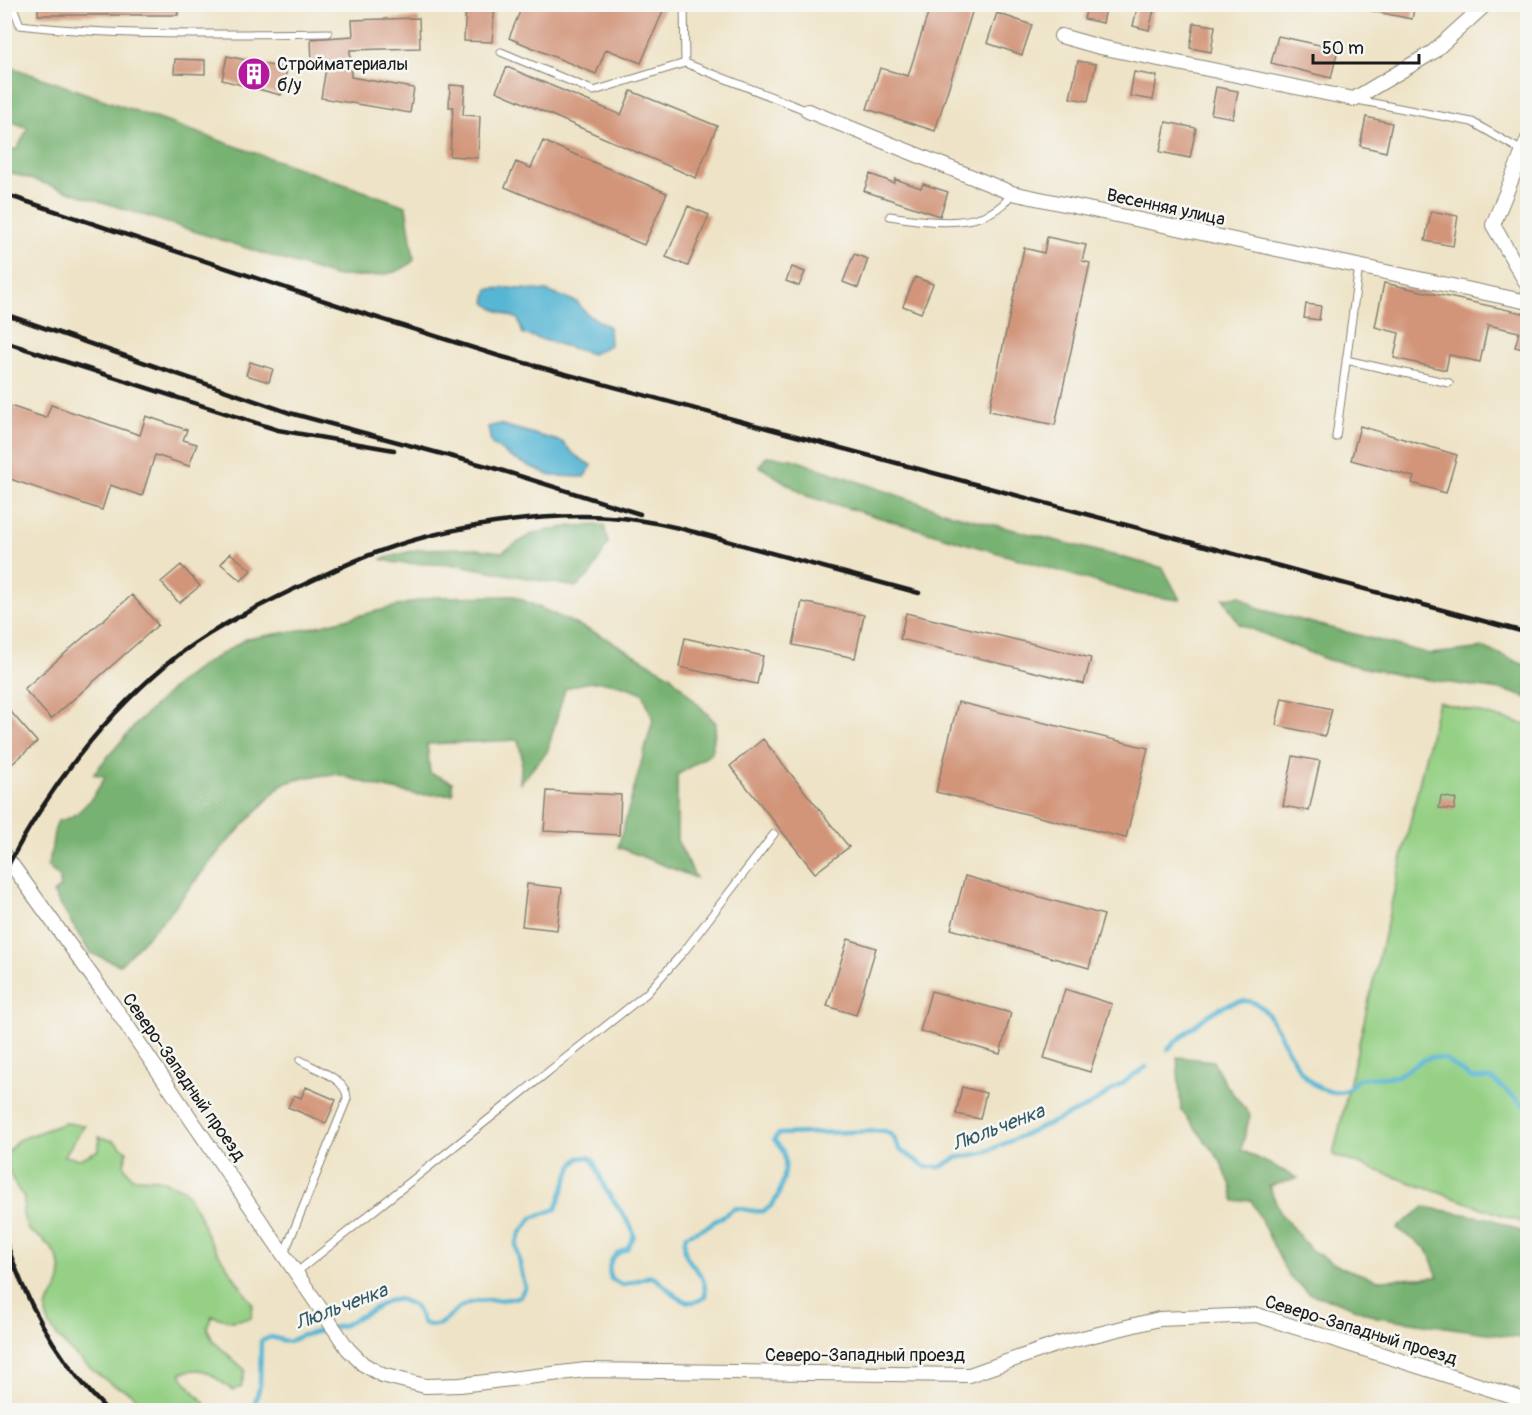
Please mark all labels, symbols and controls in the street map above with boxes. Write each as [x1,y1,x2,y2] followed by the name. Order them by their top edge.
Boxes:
[1313,27,1420,65] scale bar
[1322,37,1364,60] text: 50 m
[277,53,408,97] place label: Стройматериалы б/у
[236,56,272,92] building icon: Стройматериалы б/у
[1104,184,1227,231] street label: Весенняя улица
[117,989,250,1166] street label: Северо-Западный проезд
[948,1098,1049,1156] water label: Люльченка
[291,1277,392,1335] water label: Люльченка
[1262,1290,1460,1371] street label: Северо-Западный проезд
[765,1344,965,1367] street label: Северо-Западный проезд

